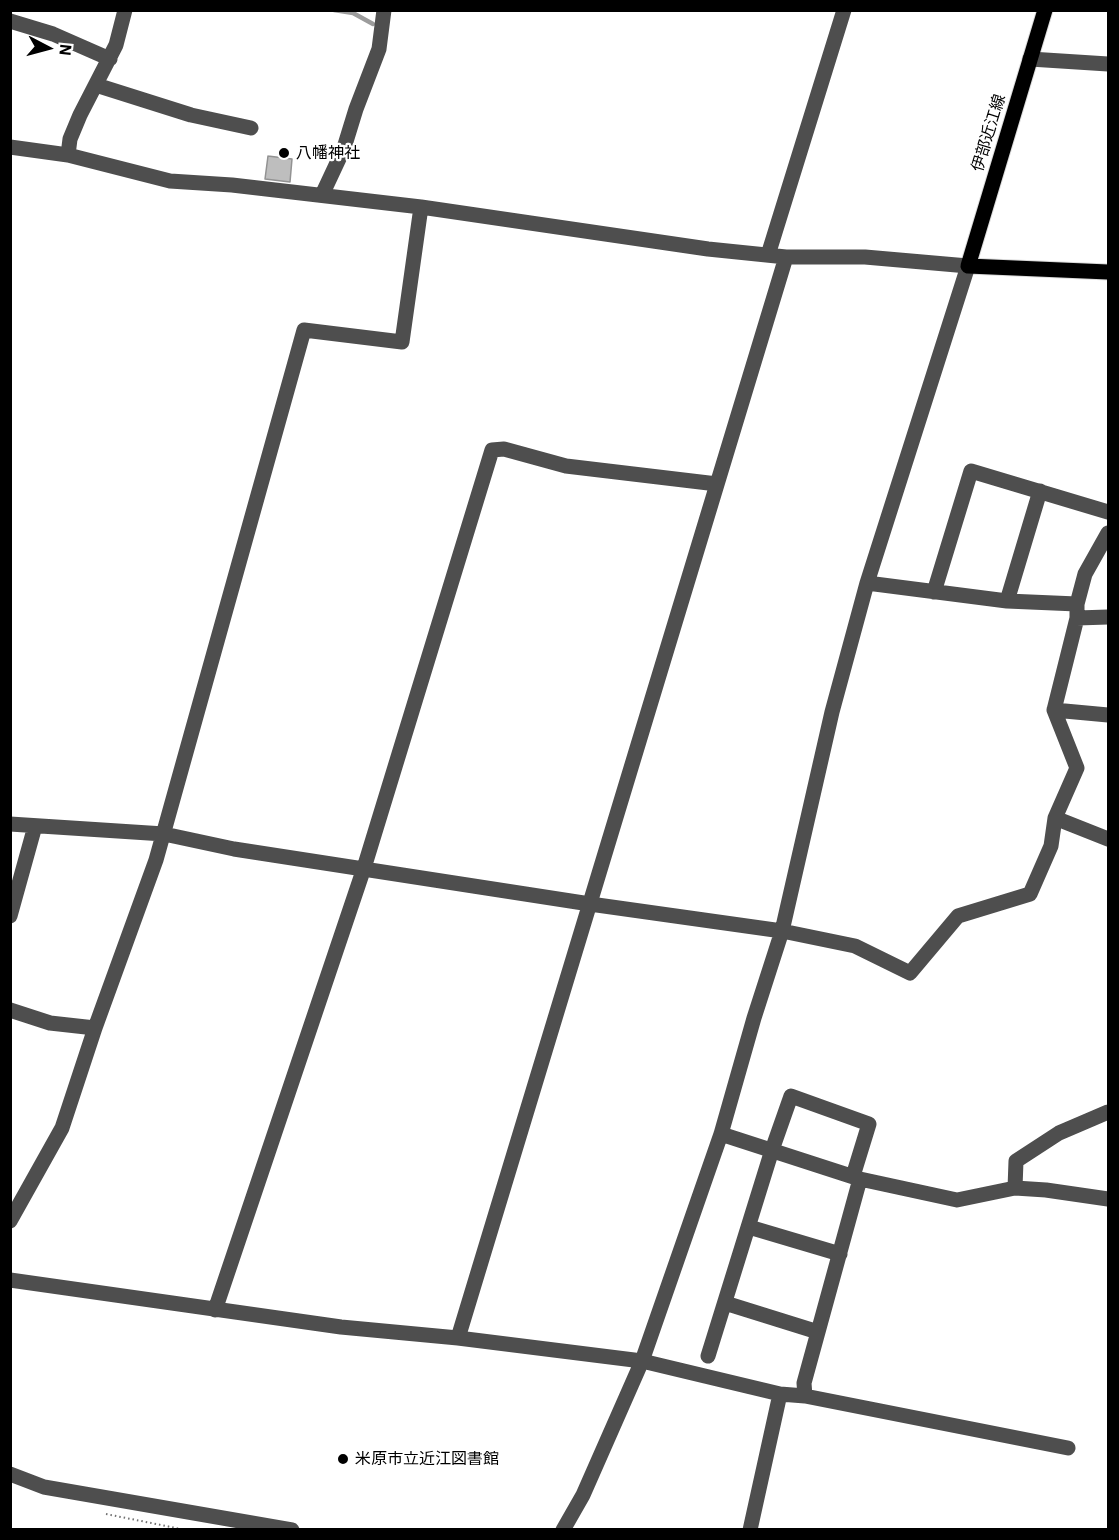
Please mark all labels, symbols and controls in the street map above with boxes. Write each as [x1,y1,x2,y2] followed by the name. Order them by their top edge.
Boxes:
[18,18,78,78] north arrow
[55,43,76,57] text: N
[968,92,1010,174] street label: 伊部近江線
[296,143,360,163] place label: 八幡神社
[277,146,291,160] marker: 八幡神社
[355,1449,499,1469] place label: 米原市立近江図書館
[336,1452,350,1466] marker: 米原市立近江図書館

